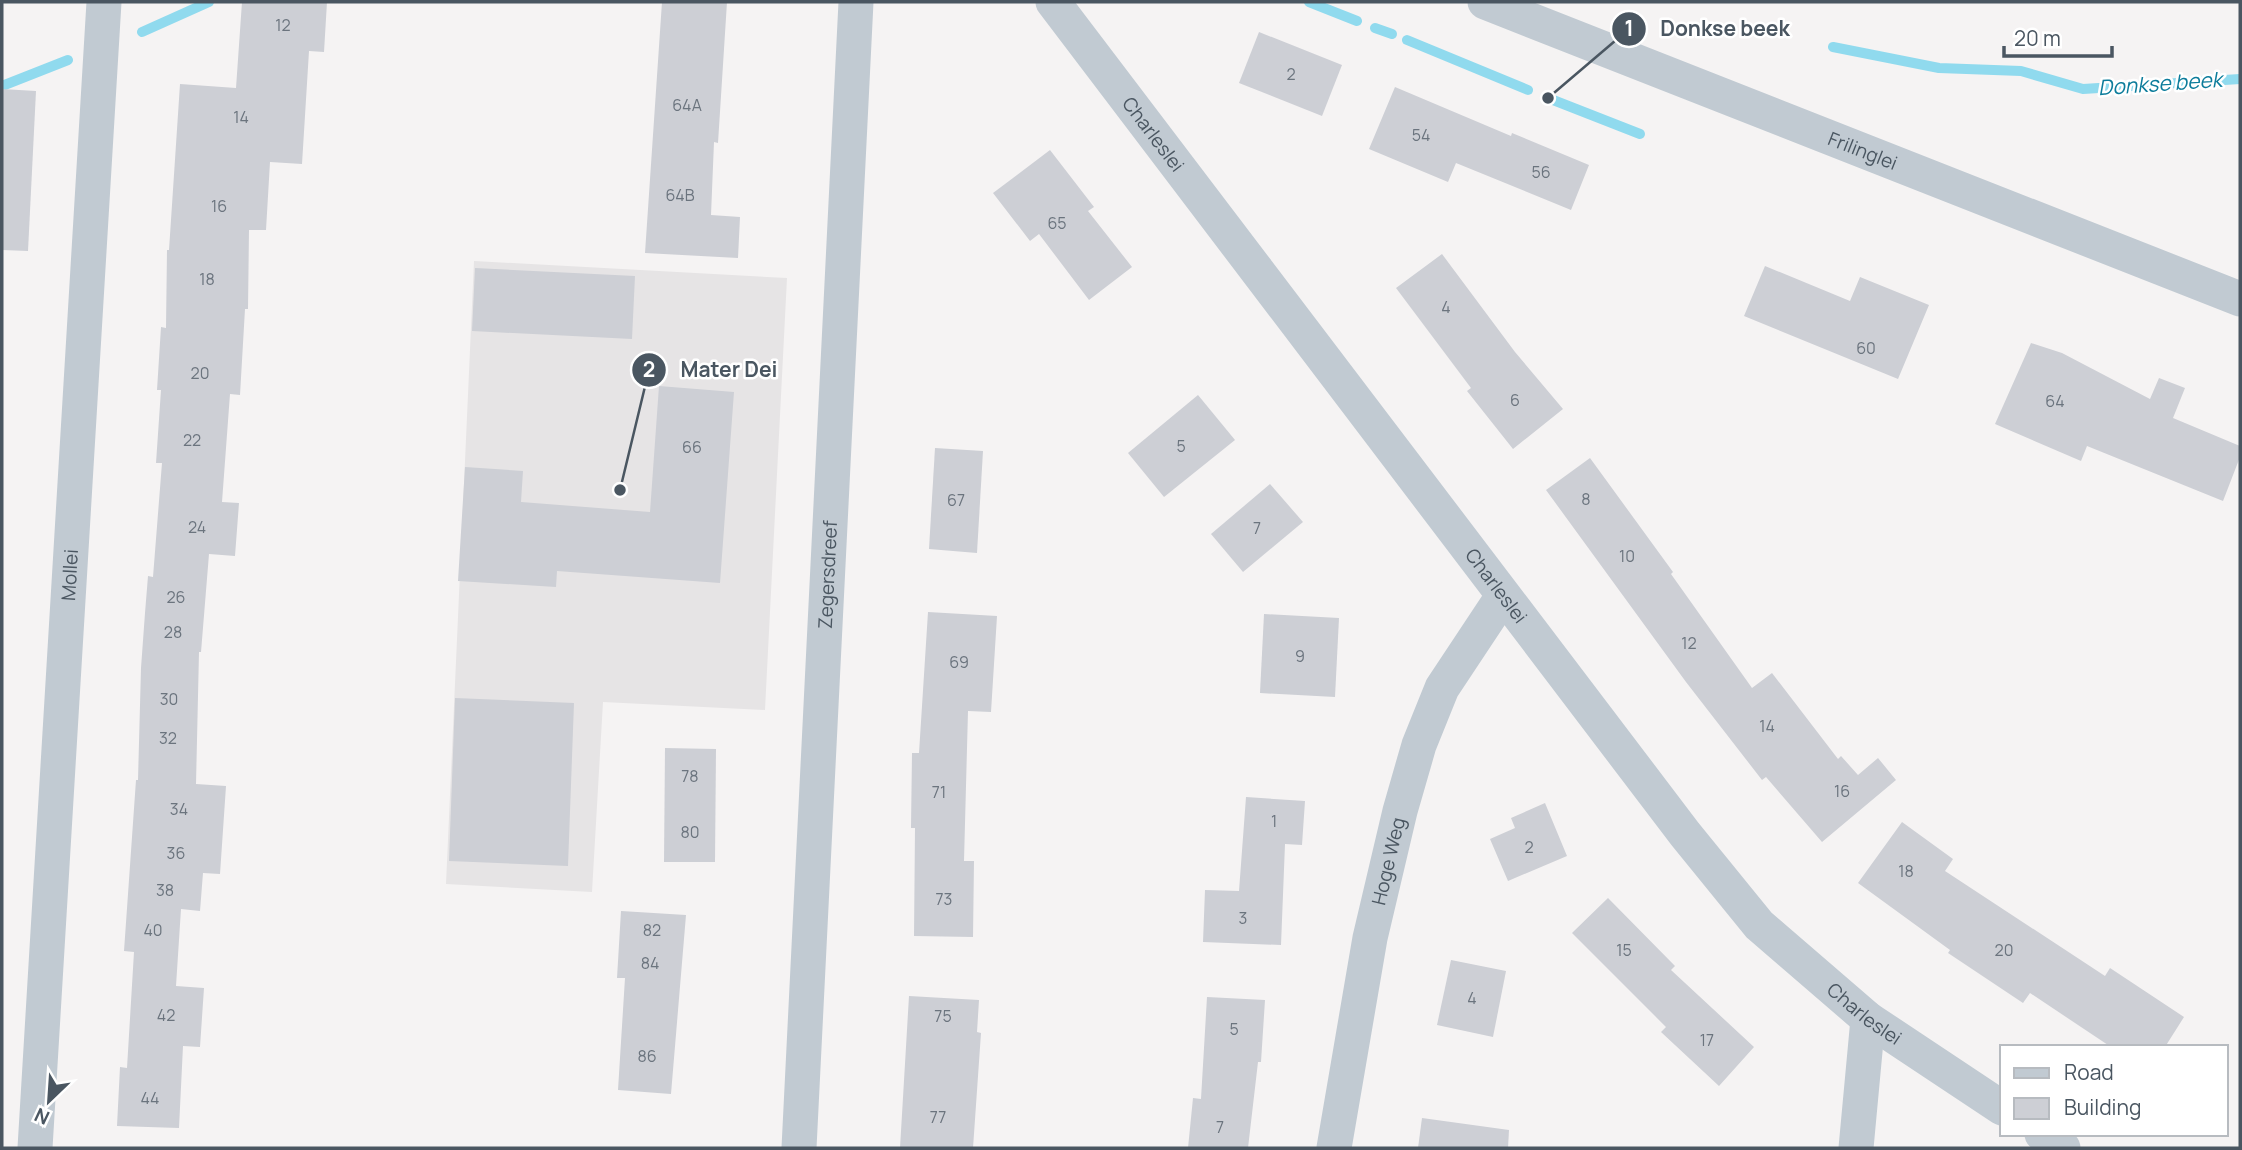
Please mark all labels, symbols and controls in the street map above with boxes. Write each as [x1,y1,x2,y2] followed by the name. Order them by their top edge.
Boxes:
[1612,8,1804,50] callout: Donkse beek
[275,14,291,36] house number: 12
[1624,14,1634,42] text: 1
[1660,14,1791,42] text: Donkse beek
[2004,14,2112,58] scale bar
[2014,24,2061,52] text: 20 m
[1286,63,1296,85] house number: 2
[2097,65,2225,101] water label: Donkse beek
[1116,91,1190,177] street label: Charleslei
[672,94,702,116] house number: 64A
[233,106,249,128] house number: 14
[1412,124,1430,146] house number: 54
[1824,125,1901,176] street label: Frilinglei
[1531,161,1551,183] house number: 56
[665,184,695,206] house number: 64B
[211,195,227,217] house number: 16
[1047,212,1067,234] house number: 65
[199,268,215,290] house number: 18
[1441,296,1451,318] house number: 4
[1856,337,1876,359] house number: 60
[631,349,791,391] callout: Mater Dei
[643,355,655,383] text: 2
[680,355,778,383] text: Mater Dei
[191,362,209,384] house number: 20
[1510,389,1520,411] house number: 6
[2045,390,2065,412] house number: 64
[183,429,201,451] house number: 22
[1176,435,1186,457] house number: 5
[682,436,702,458] house number: 66
[1581,488,1591,510] house number: 8
[947,489,965,511] house number: 67
[188,516,206,538] house number: 24
[1253,517,1261,539] house number: 7
[812,520,843,630] street label: Zegersdreef
[1459,543,1533,629] street label: Charleslei
[1619,545,1635,567] house number: 10
[55,548,84,602] street label: Mollei
[166,586,186,608] house number: 26
[164,621,182,643] house number: 28
[1681,632,1697,654] house number: 12
[1295,645,1305,667] house number: 9
[949,651,969,673] house number: 69
[160,688,178,710] house number: 30
[1759,715,1775,737] house number: 14
[159,727,177,749] house number: 32
[681,765,699,787] house number: 78
[1834,780,1850,802] house number: 16
[932,781,946,803] house number: 71
[170,798,188,820] house number: 34
[1271,810,1277,832] house number: 1
[1365,815,1411,908] street label: Hoge Weg
[680,821,700,843] house number: 80
[1524,836,1534,858] house number: 2
[167,842,185,864] house number: 36
[1898,860,1914,882] house number: 18
[156,879,174,901] house number: 38
[936,888,952,910] house number: 73
[1239,907,1247,929] house number: 3
[143,919,163,941] house number: 40
[643,919,661,941] house number: 82
[1616,939,1632,961] house number: 15
[1995,939,2013,961] house number: 20
[641,952,659,974] house number: 84
[1822,977,1907,1051] street label: Charleslei
[1467,987,1477,1009] house number: 4
[157,1004,175,1026] house number: 42
[934,1005,952,1027] house number: 75
[1229,1018,1239,1040] house number: 5
[1700,1029,1714,1051] house number: 17
[637,1045,657,1067] house number: 86
[2000,1045,2228,1136] legend
[2064,1058,2114,1086] text: Road
[14,1066,84,1136] north arrow
[140,1087,160,1109] house number: 44
[2064,1093,2141,1121] text: Building
[30,1102,53,1131] text: N
[930,1106,946,1128] house number: 77
[1216,1116,1224,1138] house number: 7

